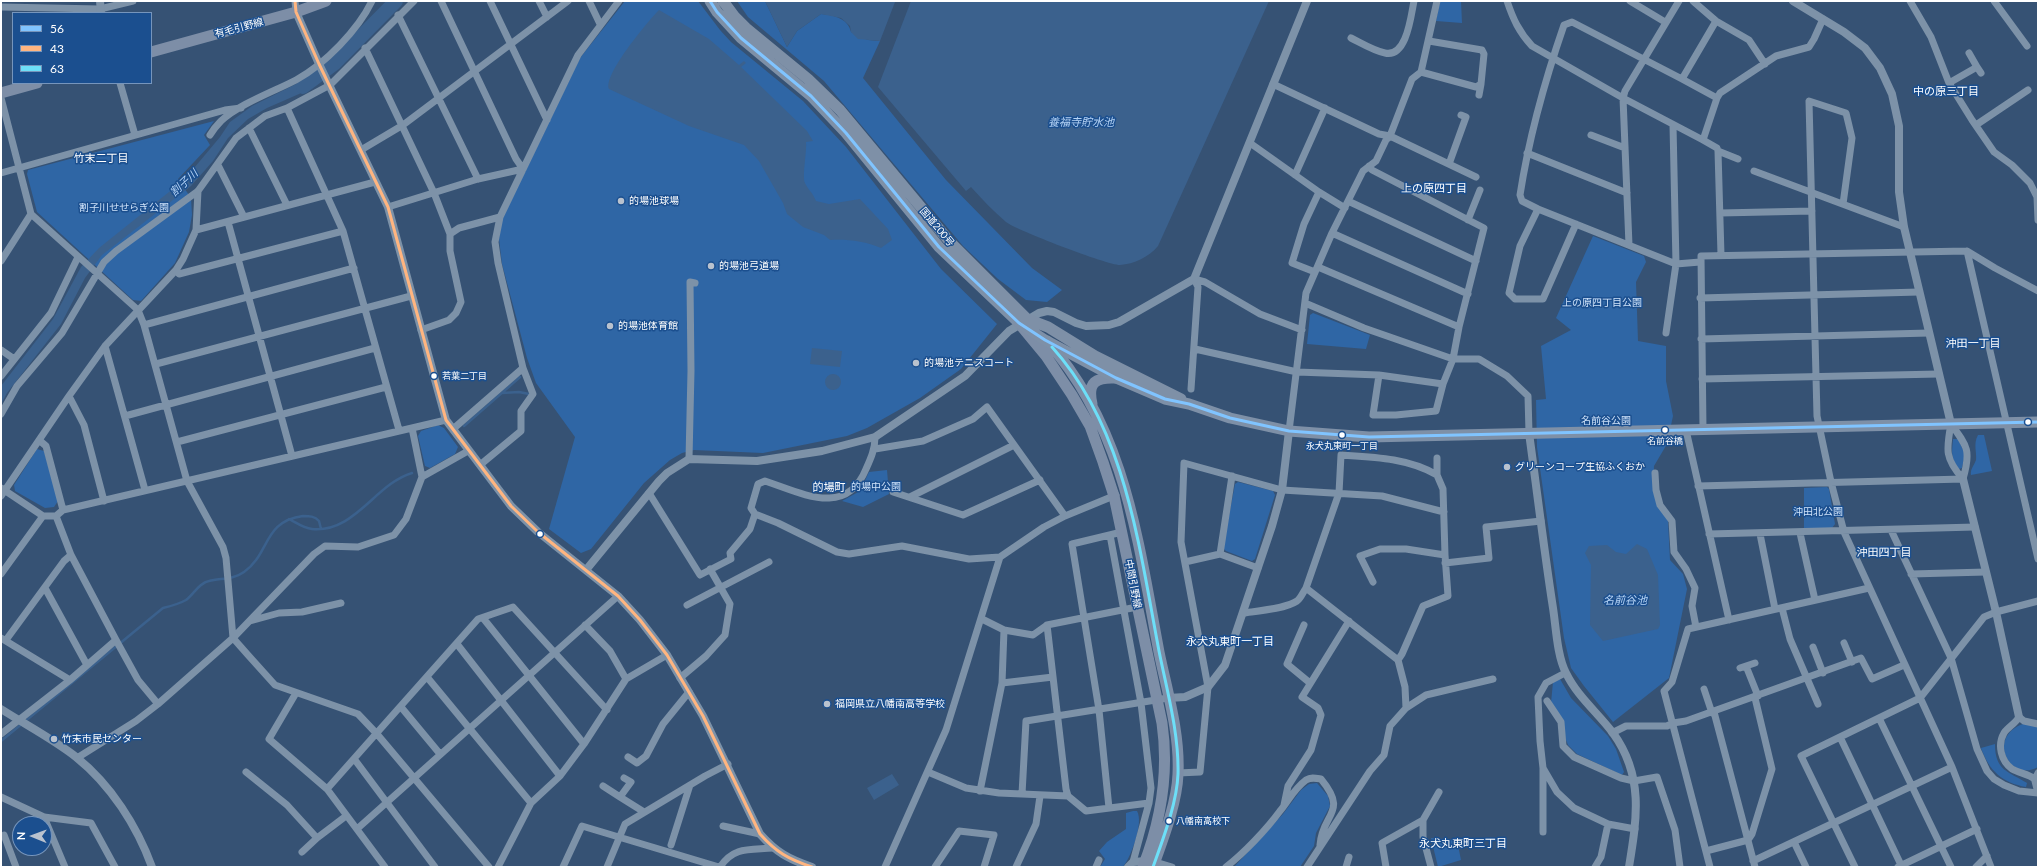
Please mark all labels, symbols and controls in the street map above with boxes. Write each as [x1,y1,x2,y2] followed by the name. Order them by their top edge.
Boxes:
[12,12,152,84] legend
[213,16,265,40] street label: 有毛引野線
[50,21,64,36] text: 56
[50,41,64,56] text: 43
[50,61,64,76] text: 63
[1913,84,1979,98] district label: 中の原三丁目
[1048,115,1114,129] water label: 養福寺貯水池
[74,151,128,165] district label: 竹末二丁目
[167,167,201,199] water label: 割子川
[1401,181,1467,195] district label: 上の原四丁目
[629,195,679,207] place label: 的場池球場
[616,196,626,206] marker: 的場池球場
[79,202,169,214] park label: 割子川せせらぎ公園
[917,205,957,249] street label: 国道200号
[719,260,779,272] place label: 的場池弓道場
[706,261,716,271] marker: 的場池弓道場
[1562,297,1642,309] park label: 上の原四丁目公園
[618,320,678,332] place label: 的場池体育館
[605,321,615,331] marker: 的場池体育館
[1946,336,2000,350] district label: 沖田一丁目
[924,357,1014,369] place label: 的場池テニスコート
[911,358,921,368] marker: 的場池テニスコート
[429,371,439,381] marker: 若葉二丁目
[442,371,487,381] place label: 若葉二丁目
[1581,415,1631,427] park label: 名前谷公園
[2023,417,2033,427] unlabelled marker
[1660,425,1670,435] marker: 名前谷橋
[1337,430,1347,440] marker: 永犬丸東町一丁目
[1647,436,1683,446] place label: 名前谷橋
[1306,441,1378,451] place label: 永犬丸東町一丁目
[1515,461,1645,473] place label: グリーンコープ生協ふくおか
[1502,462,1512,472] marker: グリーンコープ生協ふくおか
[813,480,845,494] district label: 的場町
[851,481,901,493] park label: 的場中公園
[1793,506,1843,518] park label: 沖田北公園
[535,529,545,539] unlabelled marker
[1857,545,1911,559] district label: 沖田四丁目
[1122,558,1144,610] street label: 中間引野線
[1603,593,1647,607] water label: 名前谷池
[1186,634,1274,648] district label: 永犬丸東町一丁目
[835,698,945,710] place label: 福岡県立八幡南高等学校
[822,699,832,709] marker: 福岡県立八幡南高等学校
[62,733,142,745] place label: 竹末市民センター
[49,734,59,744] marker: 竹末市民センター
[12,816,52,856] north arrow
[1164,816,1174,826] marker: 八幡南高校下
[1176,816,1230,826] place label: 八幡南高校下
[14,831,27,840] text: N
[1419,836,1507,850] district label: 永犬丸東町三丁目

